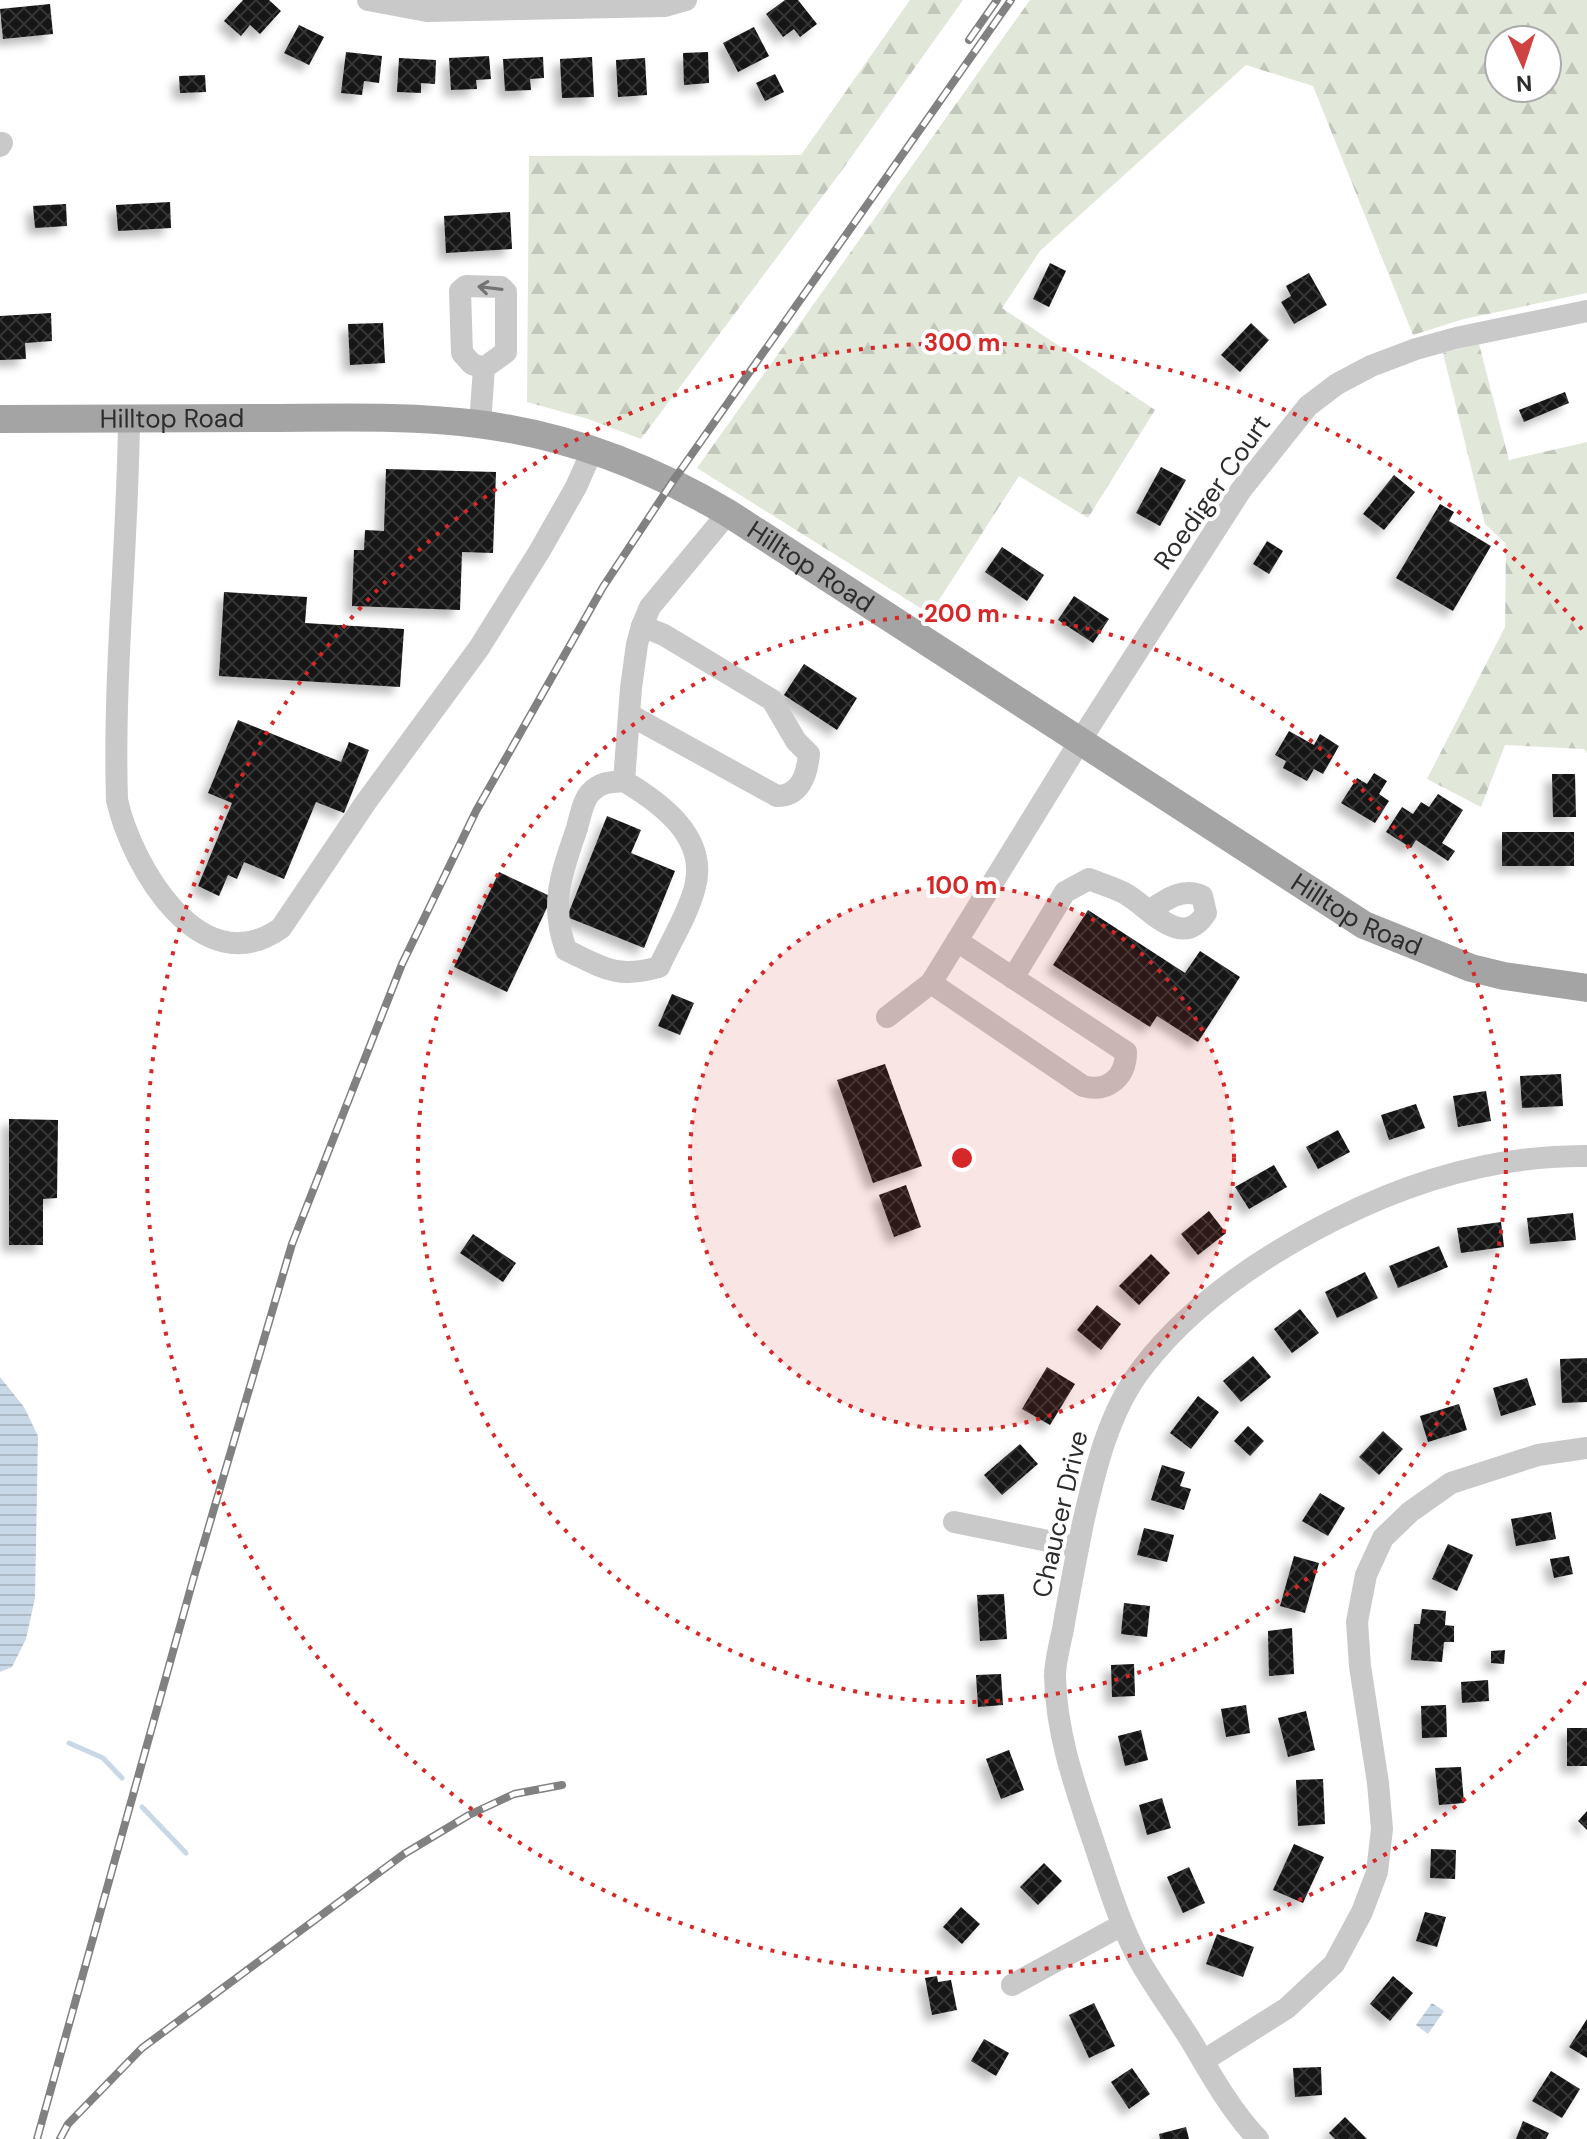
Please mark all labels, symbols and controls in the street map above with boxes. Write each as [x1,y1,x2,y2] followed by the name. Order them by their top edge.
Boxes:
[1483,24,1563,104] north arrow
[1515,69,1533,98] text: N
[477,280,503,295] one-way arrow
[924,327,1000,358] text: 300 m
[100,401,244,436] street label: Hilltop Road
[1146,408,1278,576] street label: Roediger Court
[741,513,881,620] street label: Hilltop Road
[924,598,1000,629] text: 200 m
[1285,865,1427,964] street label: Hilltop Road
[927,870,997,901] text: 100 m
[948,1144,976,1172] centre of rings
[1024,1427,1096,1601] street label: Chaucer Drive

